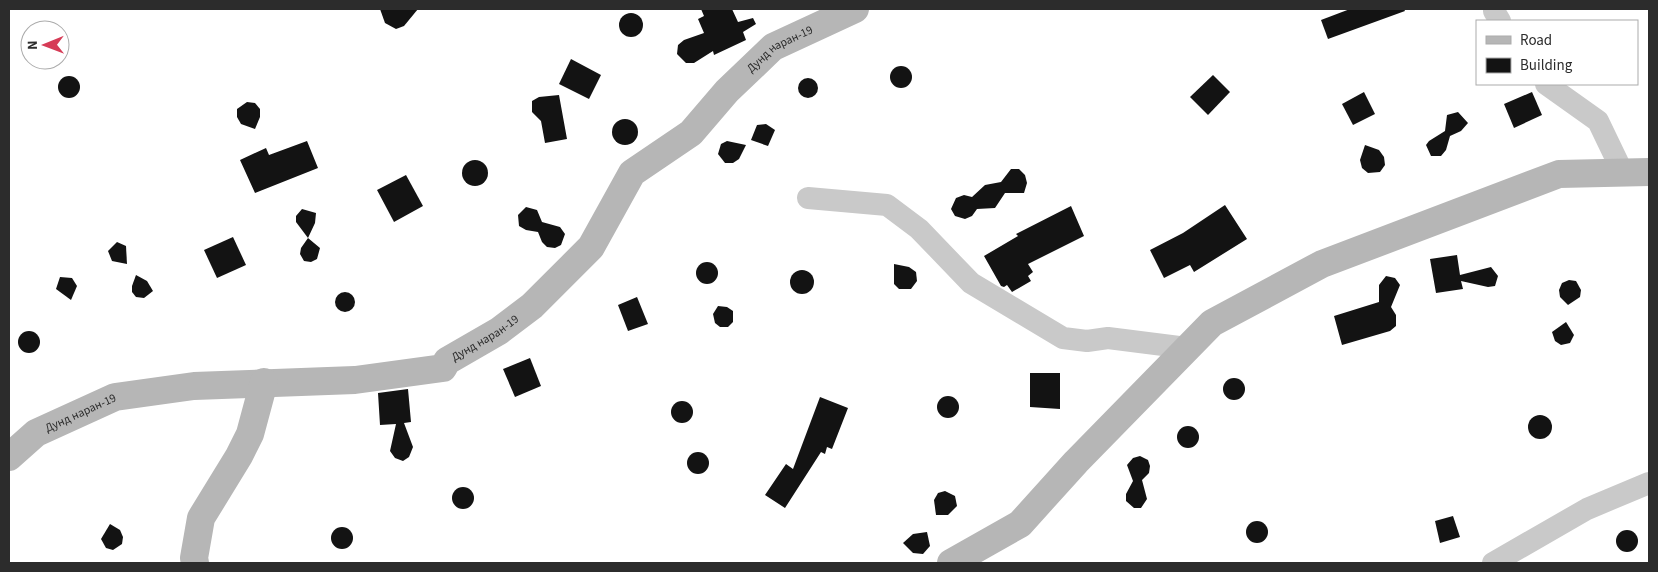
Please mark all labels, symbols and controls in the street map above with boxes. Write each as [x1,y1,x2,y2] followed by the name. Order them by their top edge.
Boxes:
[20,20,70,70] north arrow
[1476,20,1638,85] legend
[743,21,816,76] street label: Дунд наран-19
[1520,30,1552,51] text: Road
[23,40,43,50] text: N
[1520,55,1573,76] text: Building
[448,311,522,365] street label: Дунд наран-19
[42,389,119,436] street label: Дунд наран-19

